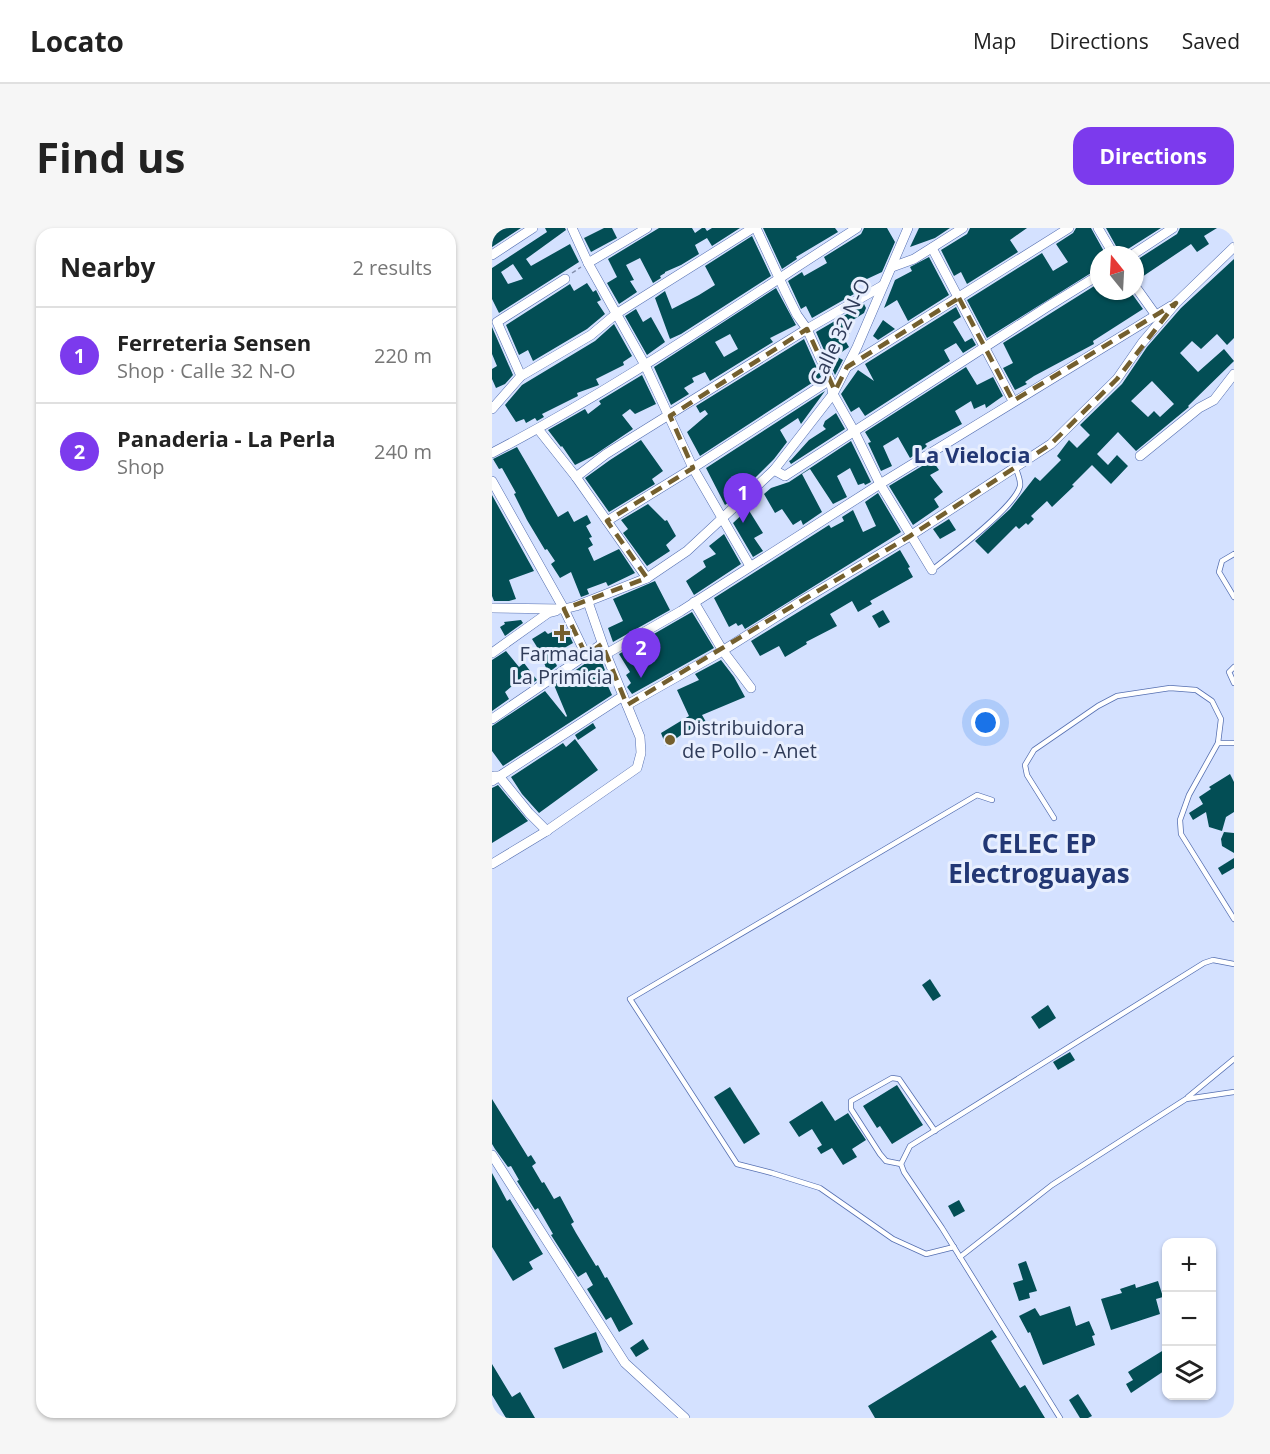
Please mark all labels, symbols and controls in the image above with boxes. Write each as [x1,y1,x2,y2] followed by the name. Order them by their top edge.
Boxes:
[30,22,124,60] text: Locato
[973,27,1016,55] text: Map
[1049,27,1149,55] text: Directions
[1182,27,1240,55] text: Saved
[1073,127,1234,185] button: Directions
[36,128,185,185] text: Find us
[1090,246,1144,300] north arrow
[60,249,155,285] text: Nearby
[352,254,432,281] text: 2 results
[803,274,876,390] street label: Calle 32 N-O
[117,327,311,357] text: Ferreteria Sensen
[74,342,85,369] text: 1
[374,342,432,369] text: 220 m
[117,357,296,384] text: Shop · Calle 32 N-O
[117,423,336,453] text: Panaderia - La Perla
[74,438,85,465] text: 2
[374,438,432,465] text: 240 m
[913,439,1031,469] district label: La Vielocia
[117,453,165,480] text: Shop
[724,474,762,523] pin: 1
[555,626,569,640] marker: Farmacia La Primicia
[622,628,660,678] pin: 2
[511,640,613,690] place label: Farmacia La Primicia
[971,708,1000,737] your location
[682,714,817,764] place label: Distribuidora de Pollo - Anet
[663,733,677,747] marker: Distribuidora de Pollo - Anet
[948,825,1130,891] district label: CELEC EP Electroguayas
[1162,1238,1216,1400] map controls
[1162,1238,1216,1292] button: +
[1162,1292,1216,1346] button: −
[1162,1346,1216,1400] button: layers

